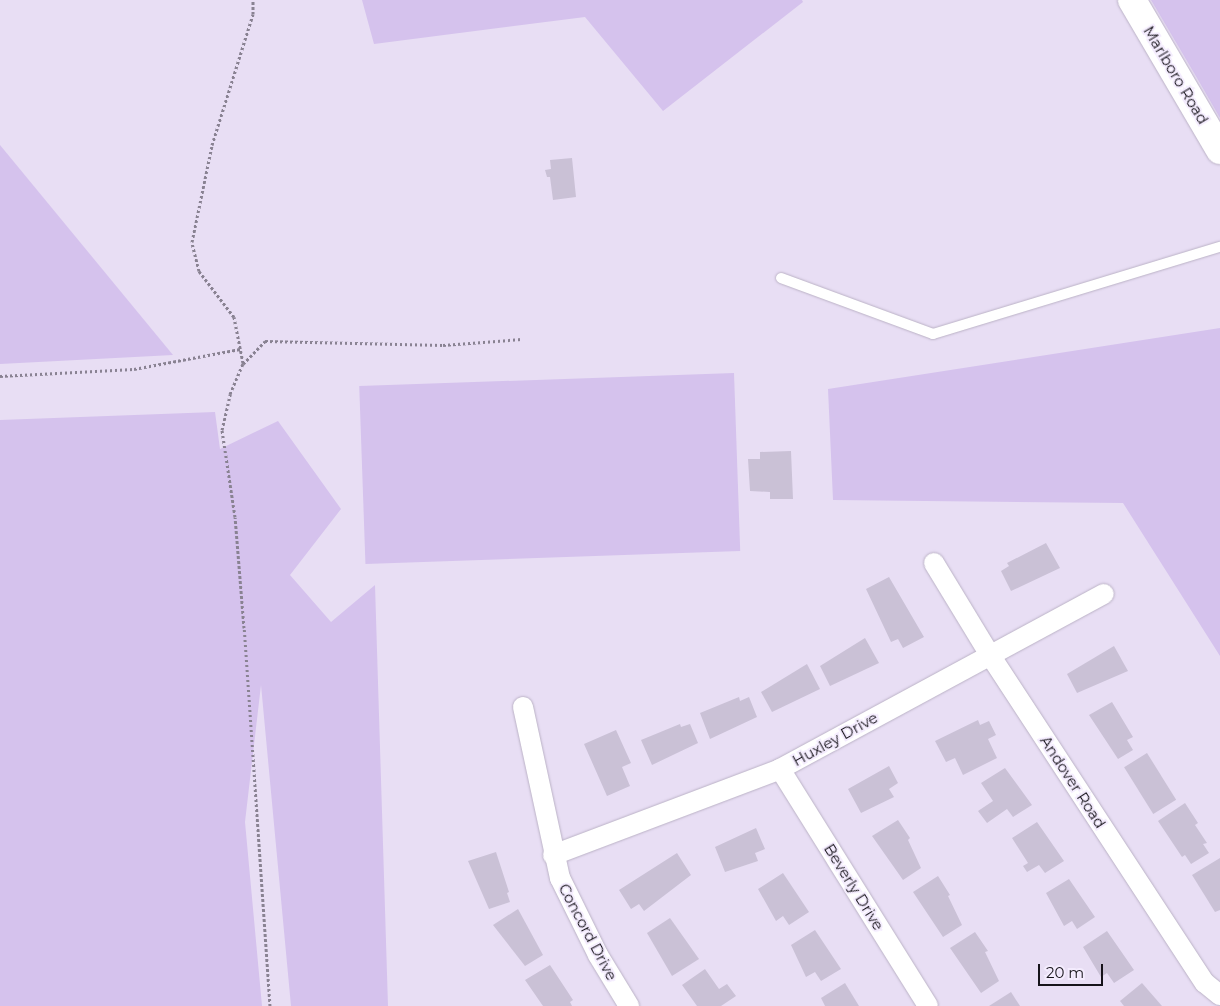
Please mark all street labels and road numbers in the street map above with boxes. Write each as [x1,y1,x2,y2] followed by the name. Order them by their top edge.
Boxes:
[1140,23,1212,127] street label: Marlboro Road
[789,708,881,770] street label: Huxley Drive
[1036,732,1110,832] street label: Andover Road
[820,841,888,933] street label: Beverly Drive
[555,881,621,983] street label: Concord Drive

